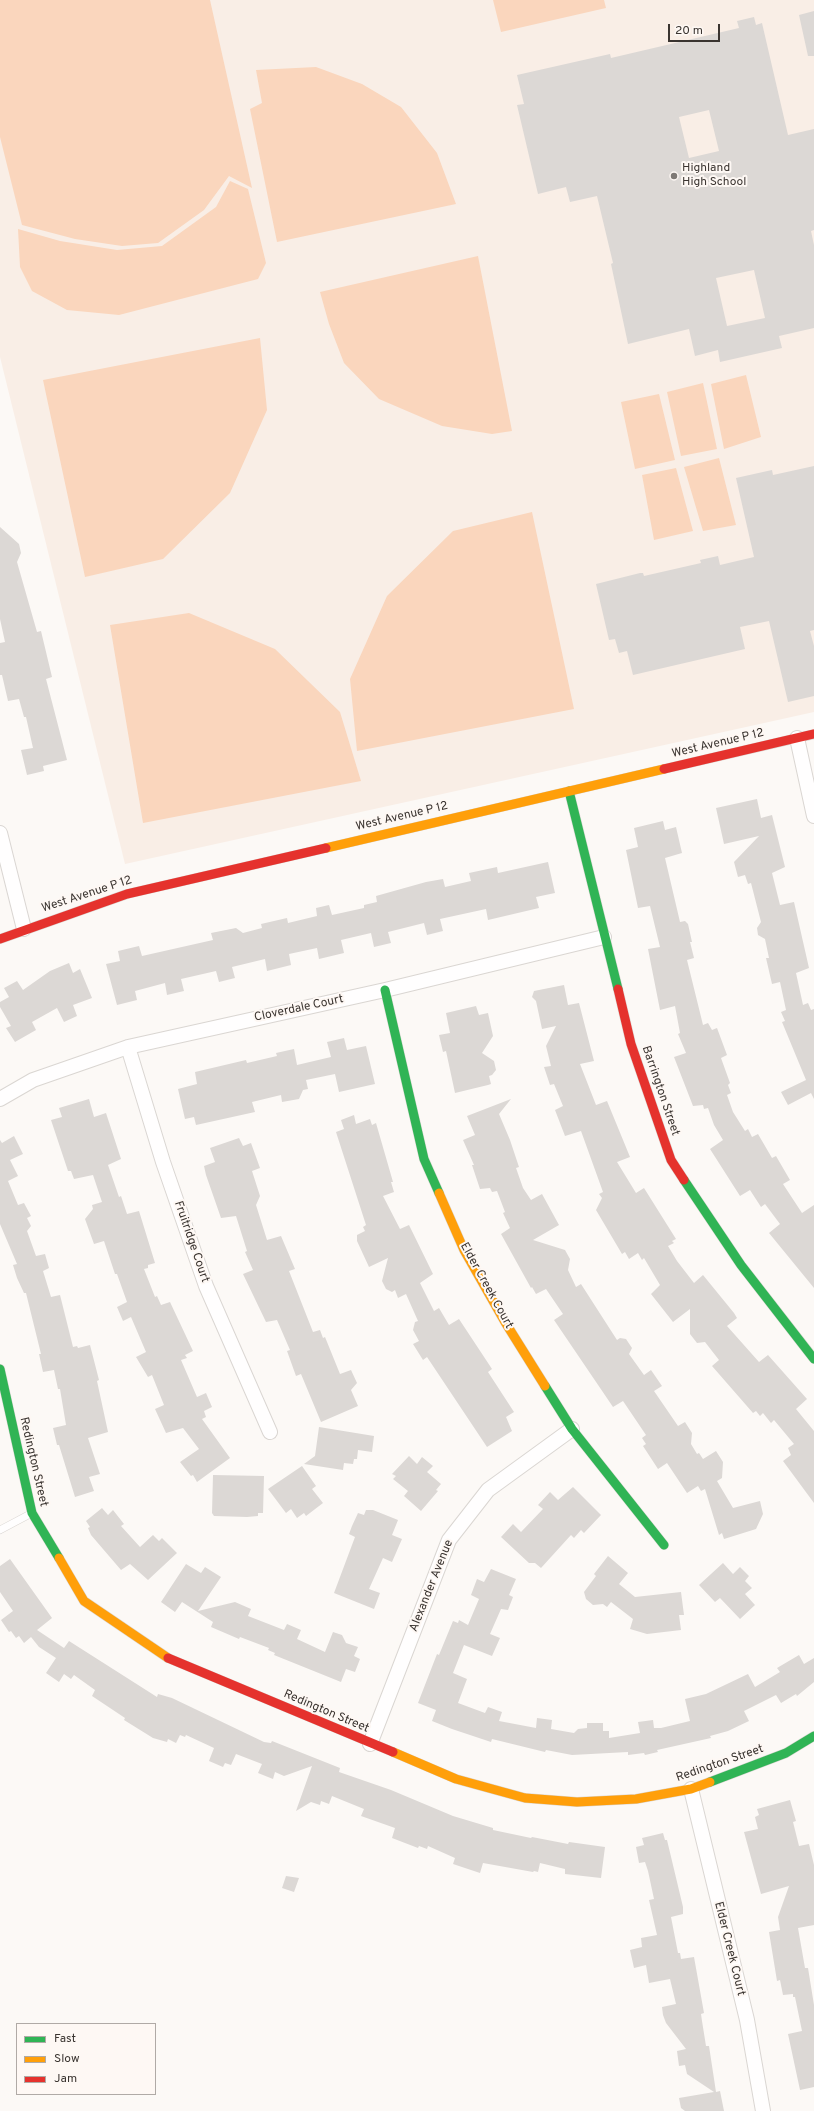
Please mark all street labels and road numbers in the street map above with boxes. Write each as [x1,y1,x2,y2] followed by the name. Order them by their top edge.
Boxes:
[670,726,766,762] street label: West Avenue P 12
[354,799,450,835] street label: West Avenue P 12
[40,874,134,916] street label: West Avenue P 12
[253,993,345,1025] street label: Cloverdale Court
[638,1044,682,1138] street label: Barrington Street
[170,1199,212,1285] street label: Fruitridge Court
[456,1240,516,1332] street label: Elder Creek Court
[16,1416,50,1508] street label: Redington Street
[407,1538,457,1634] street label: Alexander Avenue
[281,1687,371,1737] street label: Redington Street
[674,1742,766,1786] street label: Redington Street
[710,1901,748,1997] street label: Elder Creek Court

